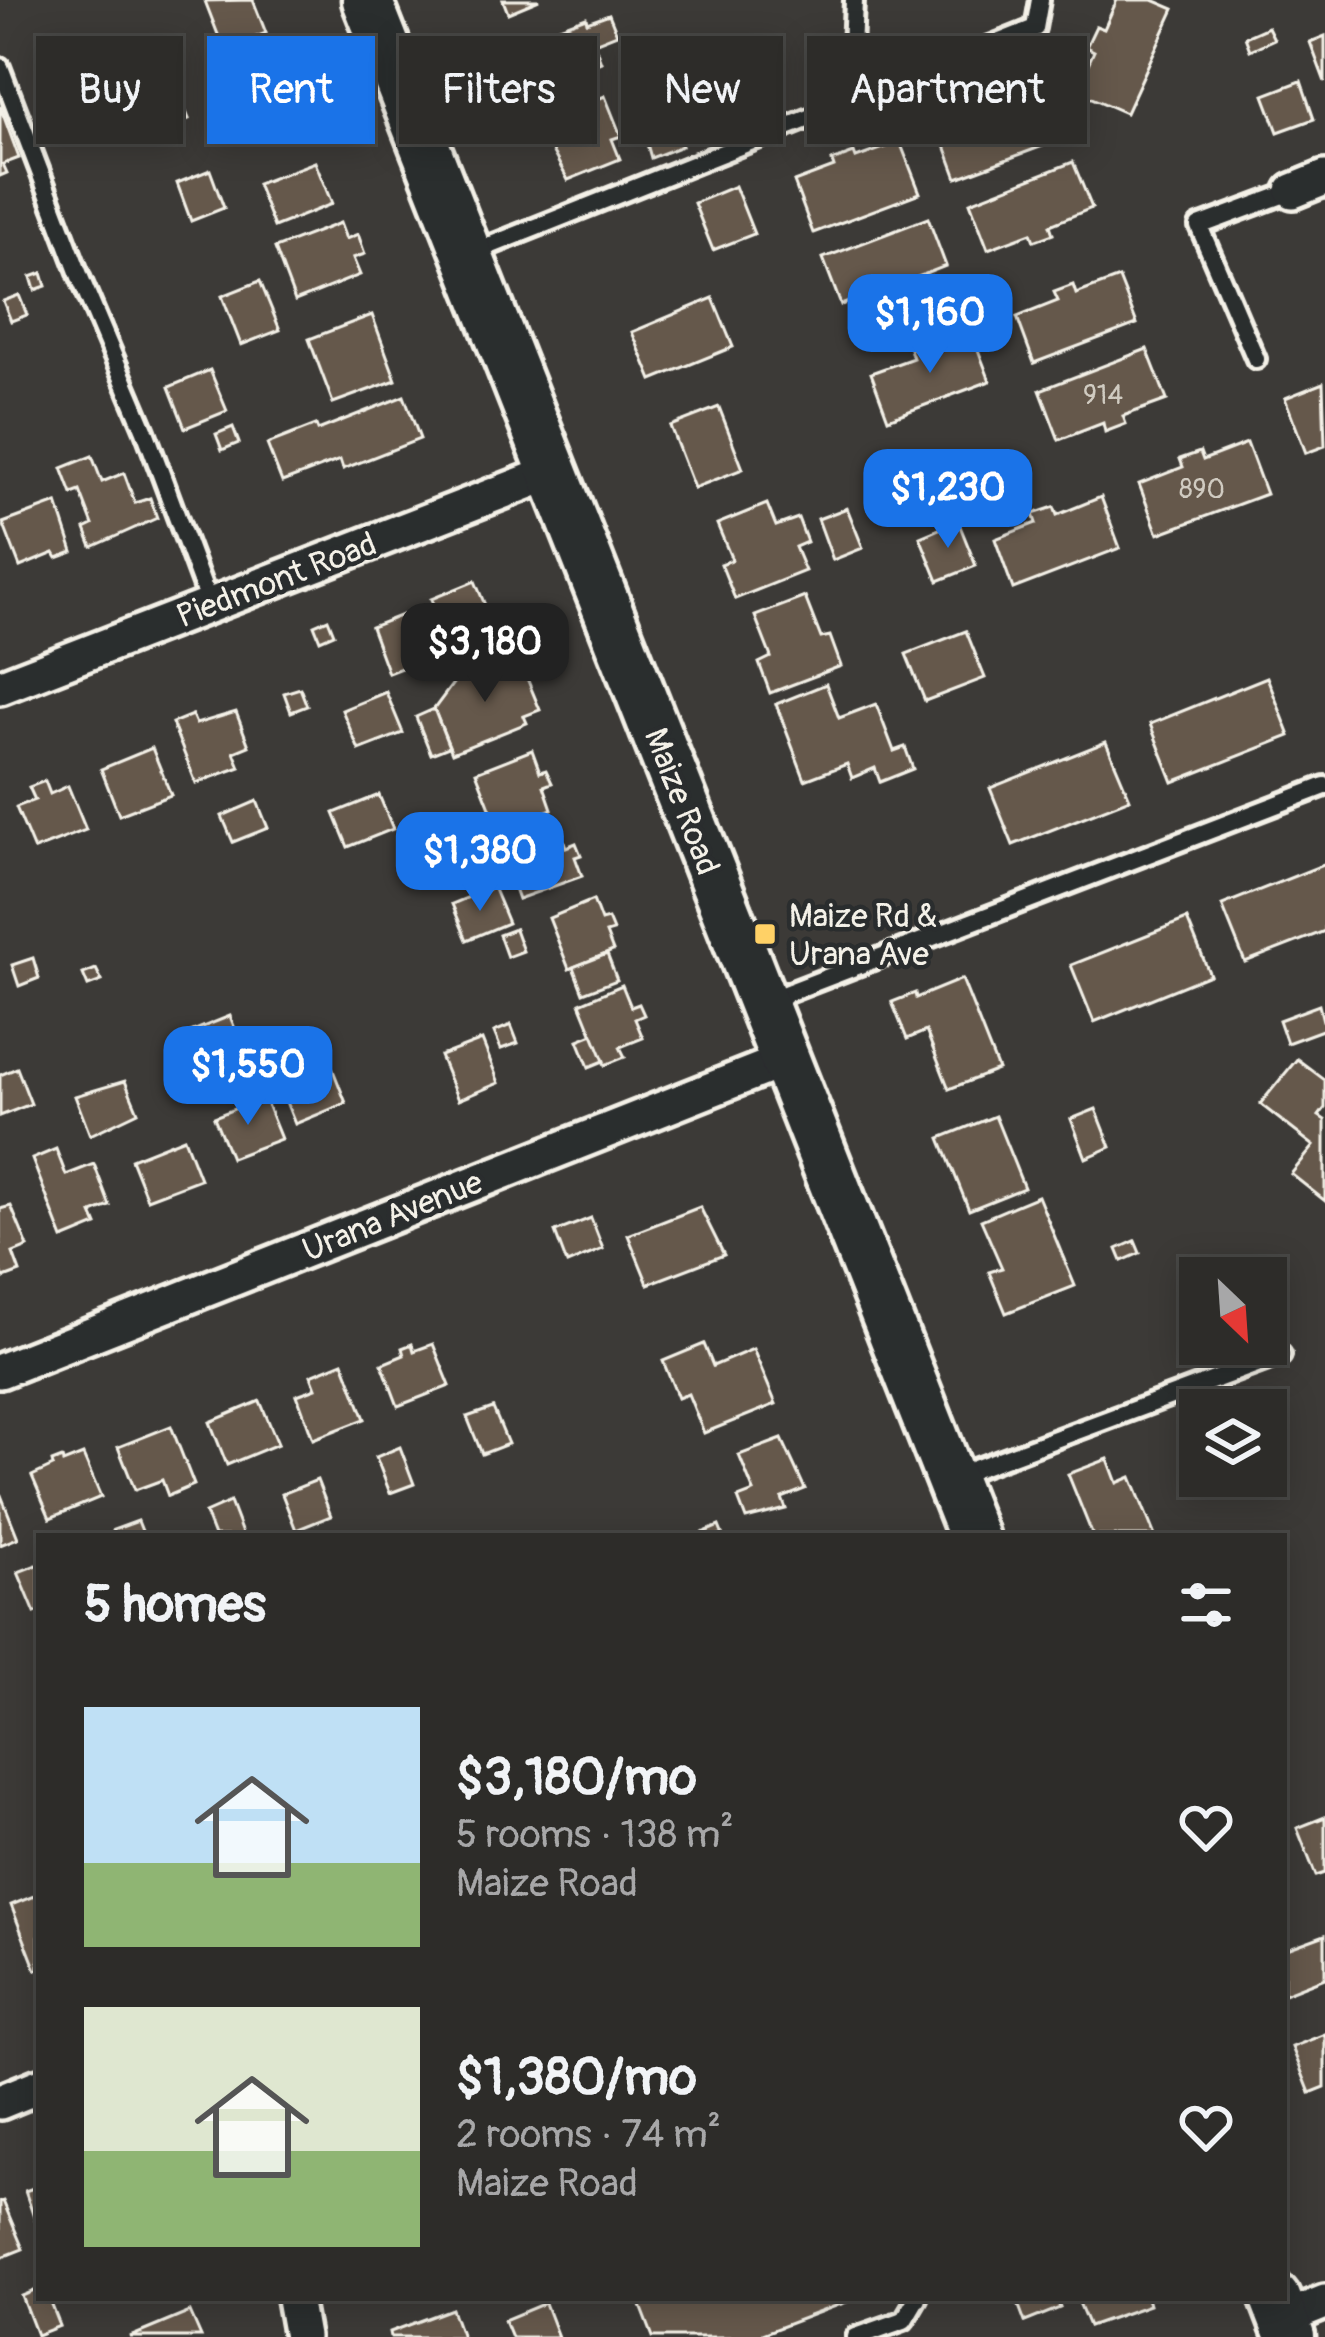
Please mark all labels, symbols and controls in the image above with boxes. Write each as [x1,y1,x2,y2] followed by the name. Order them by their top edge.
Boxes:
[36,36,183,144] chip: Buy
[207,36,375,144] chip: Rent
[399,36,597,144] chip: Filters
[621,36,783,144] chip: New
[807,36,1087,144] chip: Apartment
[832,274,1028,376] pin: $1,160
[875,288,985,337] text: $1,160
[1083,379,1123,412] house number: 914
[850,449,1046,551] pin: $1,230
[890,463,1006,512] text: $1,230
[1179,473,1225,506] house number: 890
[171,524,382,637] street label: Piedmont Road
[387,603,583,705] pin: $3,180
[428,617,542,666] text: $3,180
[635,722,728,881] street label: Maize Road
[382,812,578,914] pin: $1,380
[423,826,537,875] text: $1,380
[789,896,938,975] place label: Maize Rd & Urana Ave
[752,921,778,947] marker: Maize Rd & Urana Ave
[150,1026,346,1128] pin: $1,550
[190,1040,306,1089] text: $1,550
[297,1162,489,1271] street label: Urana Avenue
[1179,1257,1287,1365] north arrow
[1179,1257,1287,1497] map controls
[1179,1389,1287,1497] button: layers
[1173,1572,1239,1638] icon: filters
[84,1573,266,1637] text: 5 homes
[456,1746,697,1810] text: $3,180/mo
[180,1755,324,1899] icon: home
[1173,1794,1239,1860] icon: heart
[456,1810,734,1859] text: 5 rooms · 138 m²
[456,1859,638,1908] text: Maize Road
[456,2046,697,2110] text: $1,380/mo
[180,2055,324,2199] icon: home
[1173,2094,1239,2160] icon: heart
[456,2110,721,2159] text: 2 rooms · 74 m²
[456,2159,638,2208] text: Maize Road

